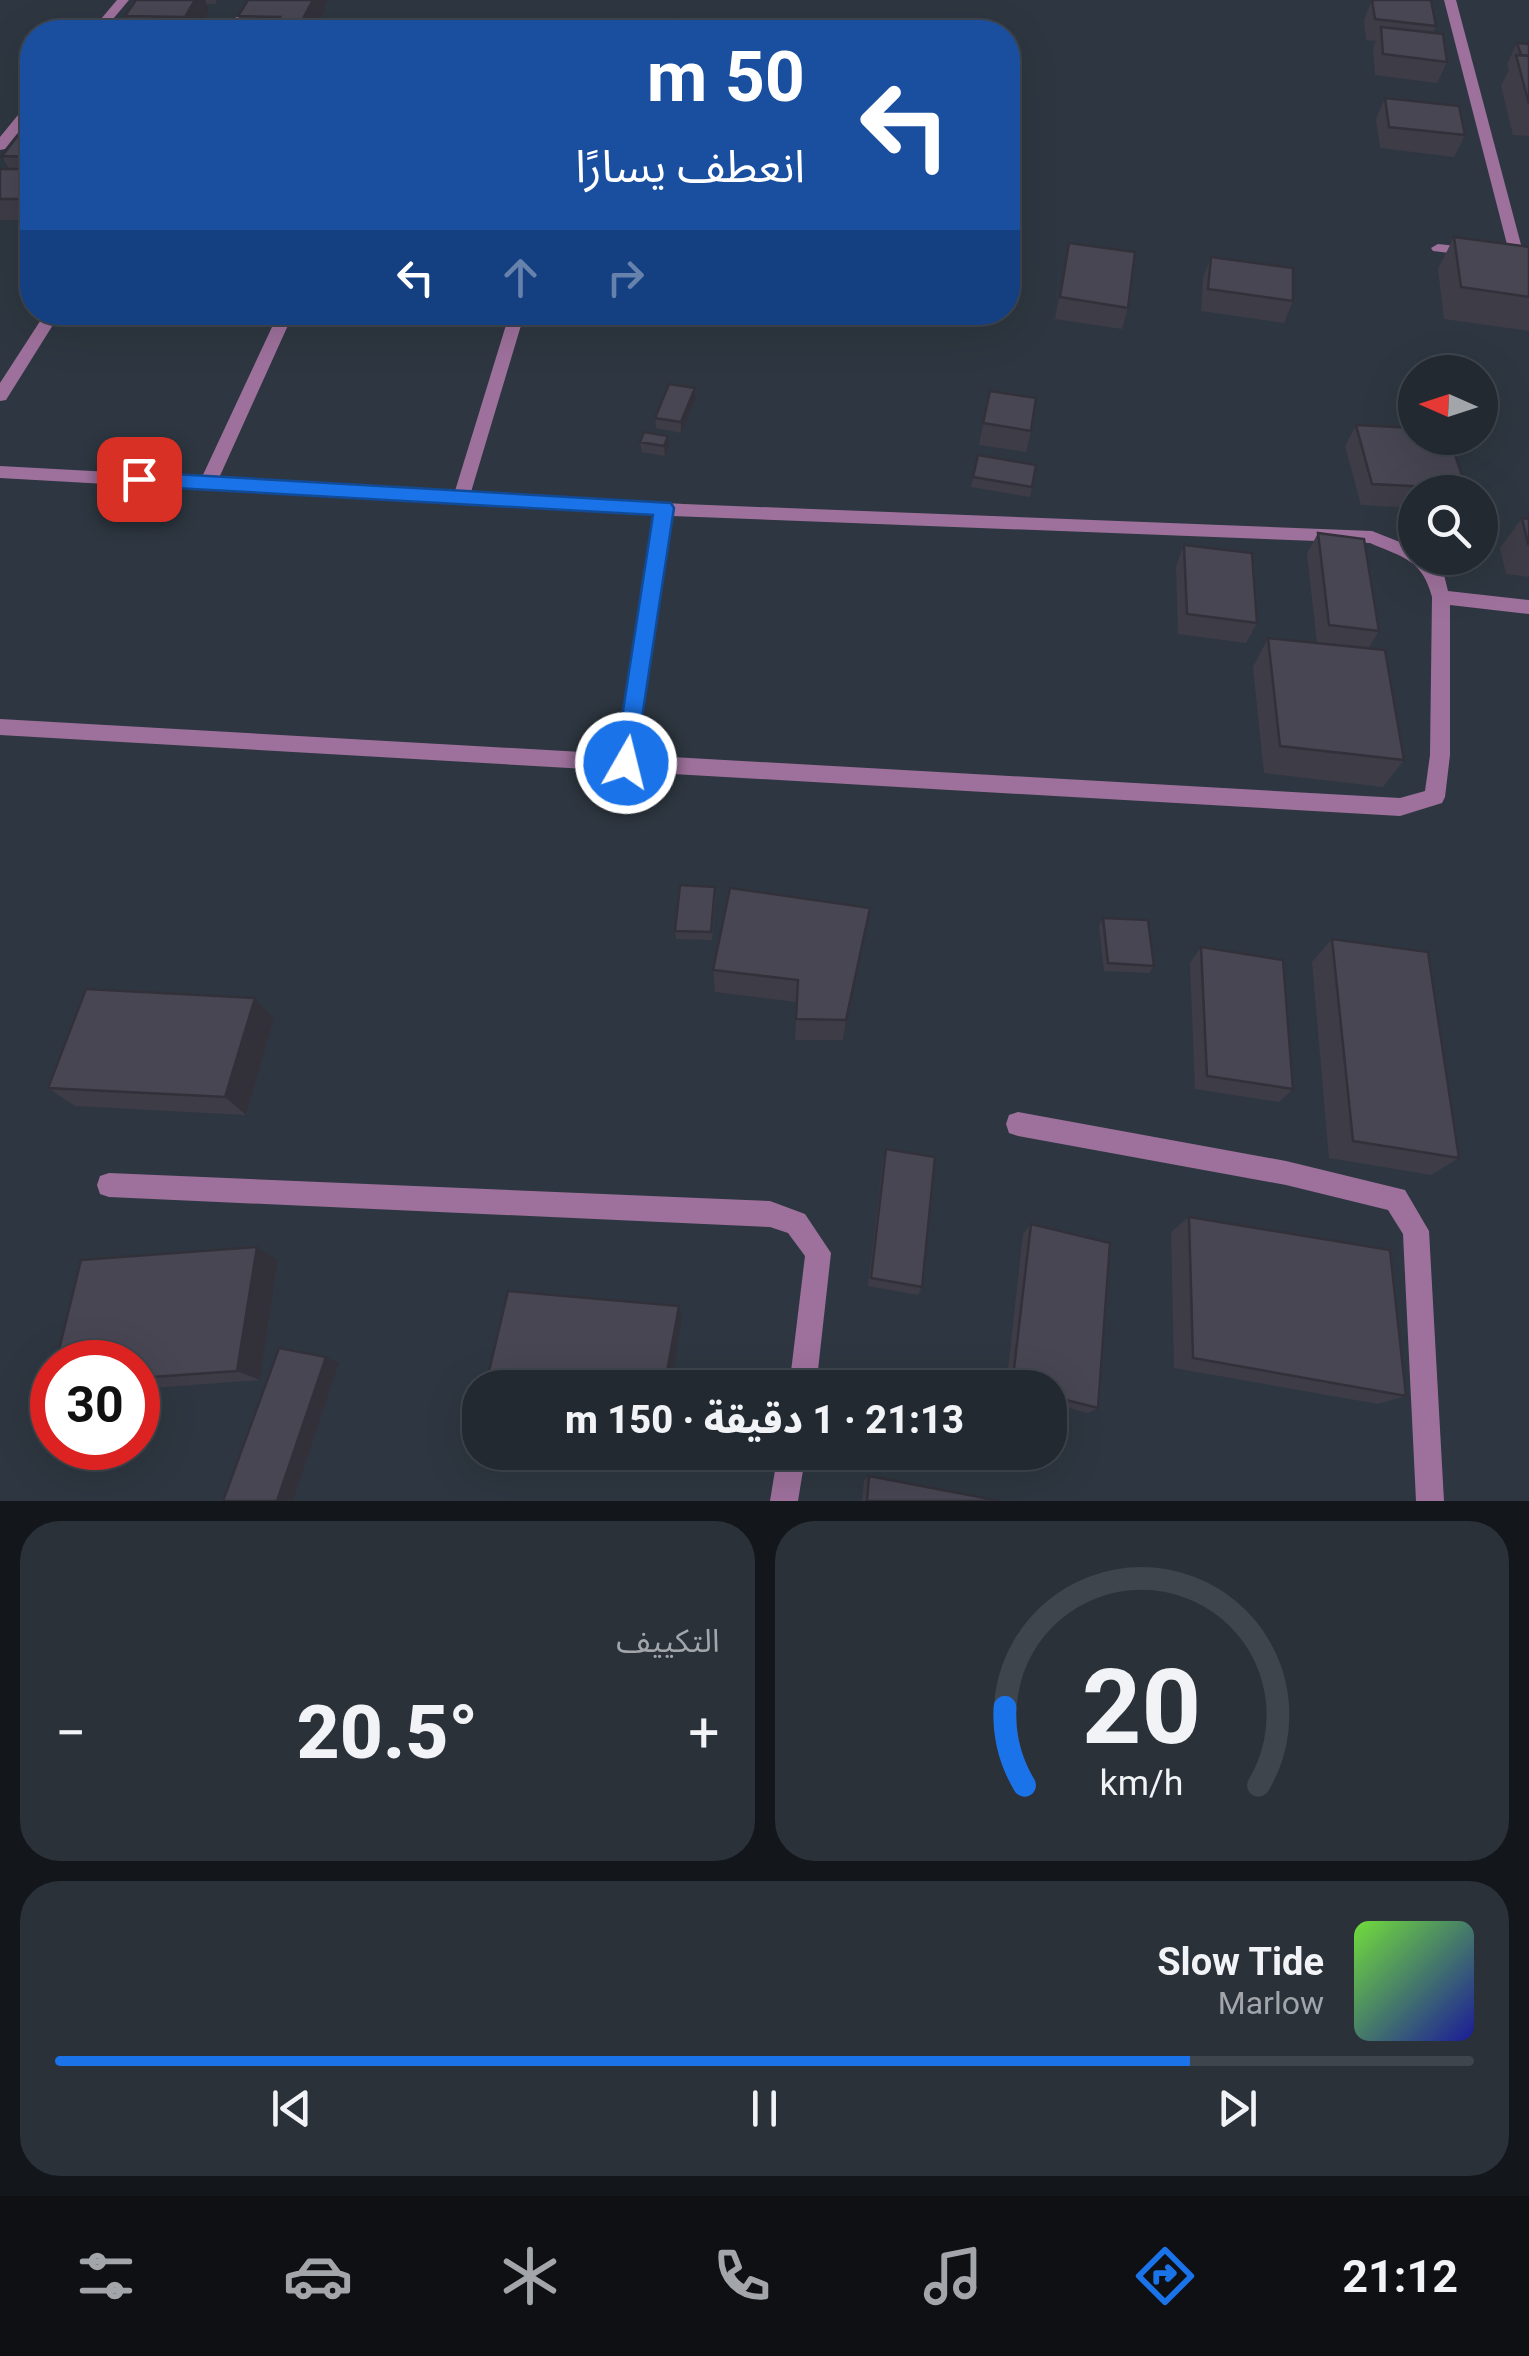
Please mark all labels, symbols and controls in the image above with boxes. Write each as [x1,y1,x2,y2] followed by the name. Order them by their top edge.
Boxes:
[647,36,805,118] text: 50 m
[840,60,970,190] icon: left
[575,140,805,193] text: انعطف يسارًا
[388,250,443,305] icon: left
[493,250,548,305] icon: ahead
[598,250,653,305] icon: right
[1398,355,1498,455] north arrow
[1398,355,1498,575] map controls
[97,437,182,522] pin
[112,452,167,507] icon: arrive
[1398,475,1498,575] button: search
[574,711,678,815] position arrow
[30,1340,160,1470] speed limit sign: 30
[565,1398,964,1442] text: 21:13 · 1 دقيقة · 150 m
[616,1622,720,1660] text: التكييف
[1082,1647,1201,1768] text: 20
[297,1688,478,1776] text: 20.5°
[55,1701,86,1765] text: −
[688,1701,719,1765] text: +
[1100,1762,1184,1804] text: km/h
[1157,1940,1324,1984] text: Slow Tide
[1218,1984,1324,2022] text: Marlow
[264,2081,319,2136] icon: previous
[737,2081,792,2136] icon: pause
[1210,2081,1265,2136] icon: next
[71,2241,141,2311] icon: filters
[283,2241,353,2311] icon: car
[495,2241,565,2311] icon: climate
[707,2241,777,2311] icon: phone
[918,2241,988,2311] icon: music
[1130,2241,1200,2311] icon: directions
[1342,2250,1458,2303] text: 21:12

